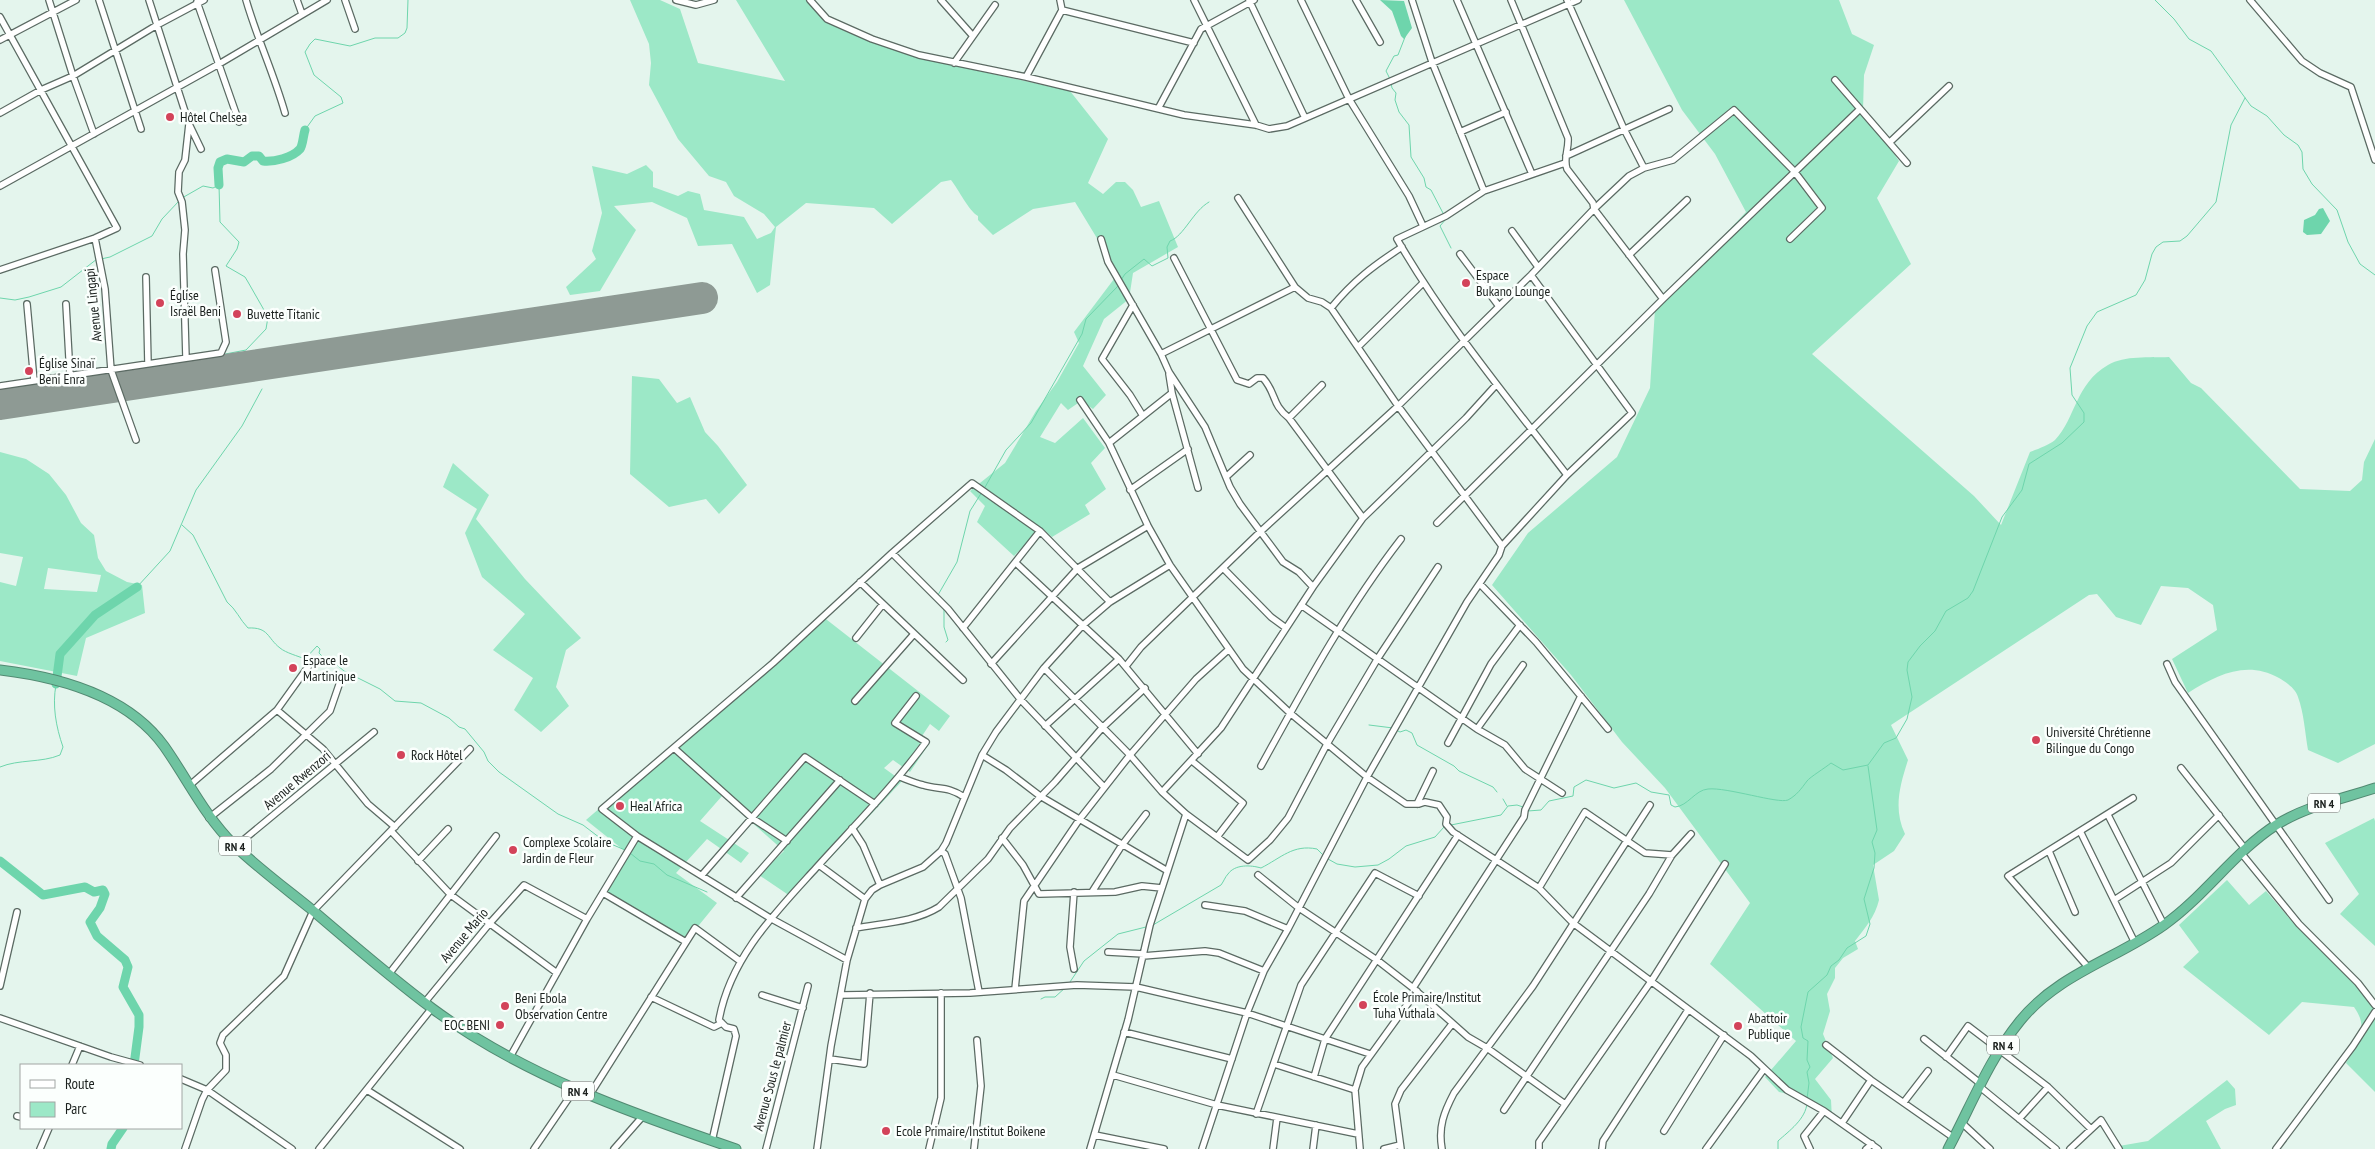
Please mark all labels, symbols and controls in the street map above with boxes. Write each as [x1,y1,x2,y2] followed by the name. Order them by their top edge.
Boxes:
[180,108,247,126] place label: Hôtel Chelsea
[164,111,176,123] marker: Hôtel Chelsea
[1476,266,1550,300] place label: Espace Bukano Lounge
[80,267,106,343] street label: Avenue Lingapi
[1460,277,1472,289] marker: Espace Bukano Lounge
[170,286,221,320] place label: Église Israël Beni
[154,297,166,309] marker: Église Israël Beni
[247,305,320,323] place label: Buvette Titanic
[231,308,243,320] marker: Buvette Titanic
[39,354,96,388] place label: Église Sinaï Beni Enra
[23,365,35,377] marker: Église Sinaï Beni Enra
[303,651,356,685] place label: Espace le Martinique
[287,662,299,674] marker: Espace le Martinique
[2046,723,2151,757] place label: Université Chrétienne Bilingue du Congo
[2030,734,2042,746] marker: Université Chrétienne Bilingue du Congo
[411,746,463,764] place label: Rock Hôtel
[260,747,334,813] street label: Avenue Rwenzori
[395,749,407,761] marker: Rock Hôtel
[2308,794,2340,812] road number: RN 4
[630,797,682,815] place label: Heal Africa
[614,800,626,812] marker: Heal Africa
[522,833,612,867] place label: Complexe Scolaire Jardin de Fleur
[219,836,251,856] road number: RN 4
[507,844,519,856] marker: Complexe Scolaire Jardin de Fleur
[436,904,492,966] street label: Avenue Mario
[1373,988,1481,1022] place label: École Primaire/Institut Tuha Vuthala
[515,989,608,1023] place label: Beni Ebola Observation Centre
[1357,999,1369,1011] marker: École Primaire/Institut Tuha Vuthala
[499,1000,511,1012] marker: Beni Ebola Observation Centre
[1748,1009,1791,1043] place label: Abattoir Publique
[444,1016,490,1034] place label: EOC BENI
[494,1019,506,1031] marker: EOC BENI
[749,1019,795,1133] street label: Avenue Sous le palmier
[1732,1020,1744,1032] marker: Abattoir Publique
[1987,1036,2019,1054] road number: RN 4
[20,1064,182,1129] legend
[65,1074,95,1093] text: Route
[562,1082,594,1100] road number: RN 4
[65,1099,87,1118] text: Parc
[896,1122,1046,1140] place label: Ecole Primaire/Institut Boikene
[880,1125,892,1137] marker: Ecole Primaire/Institut Boikene

